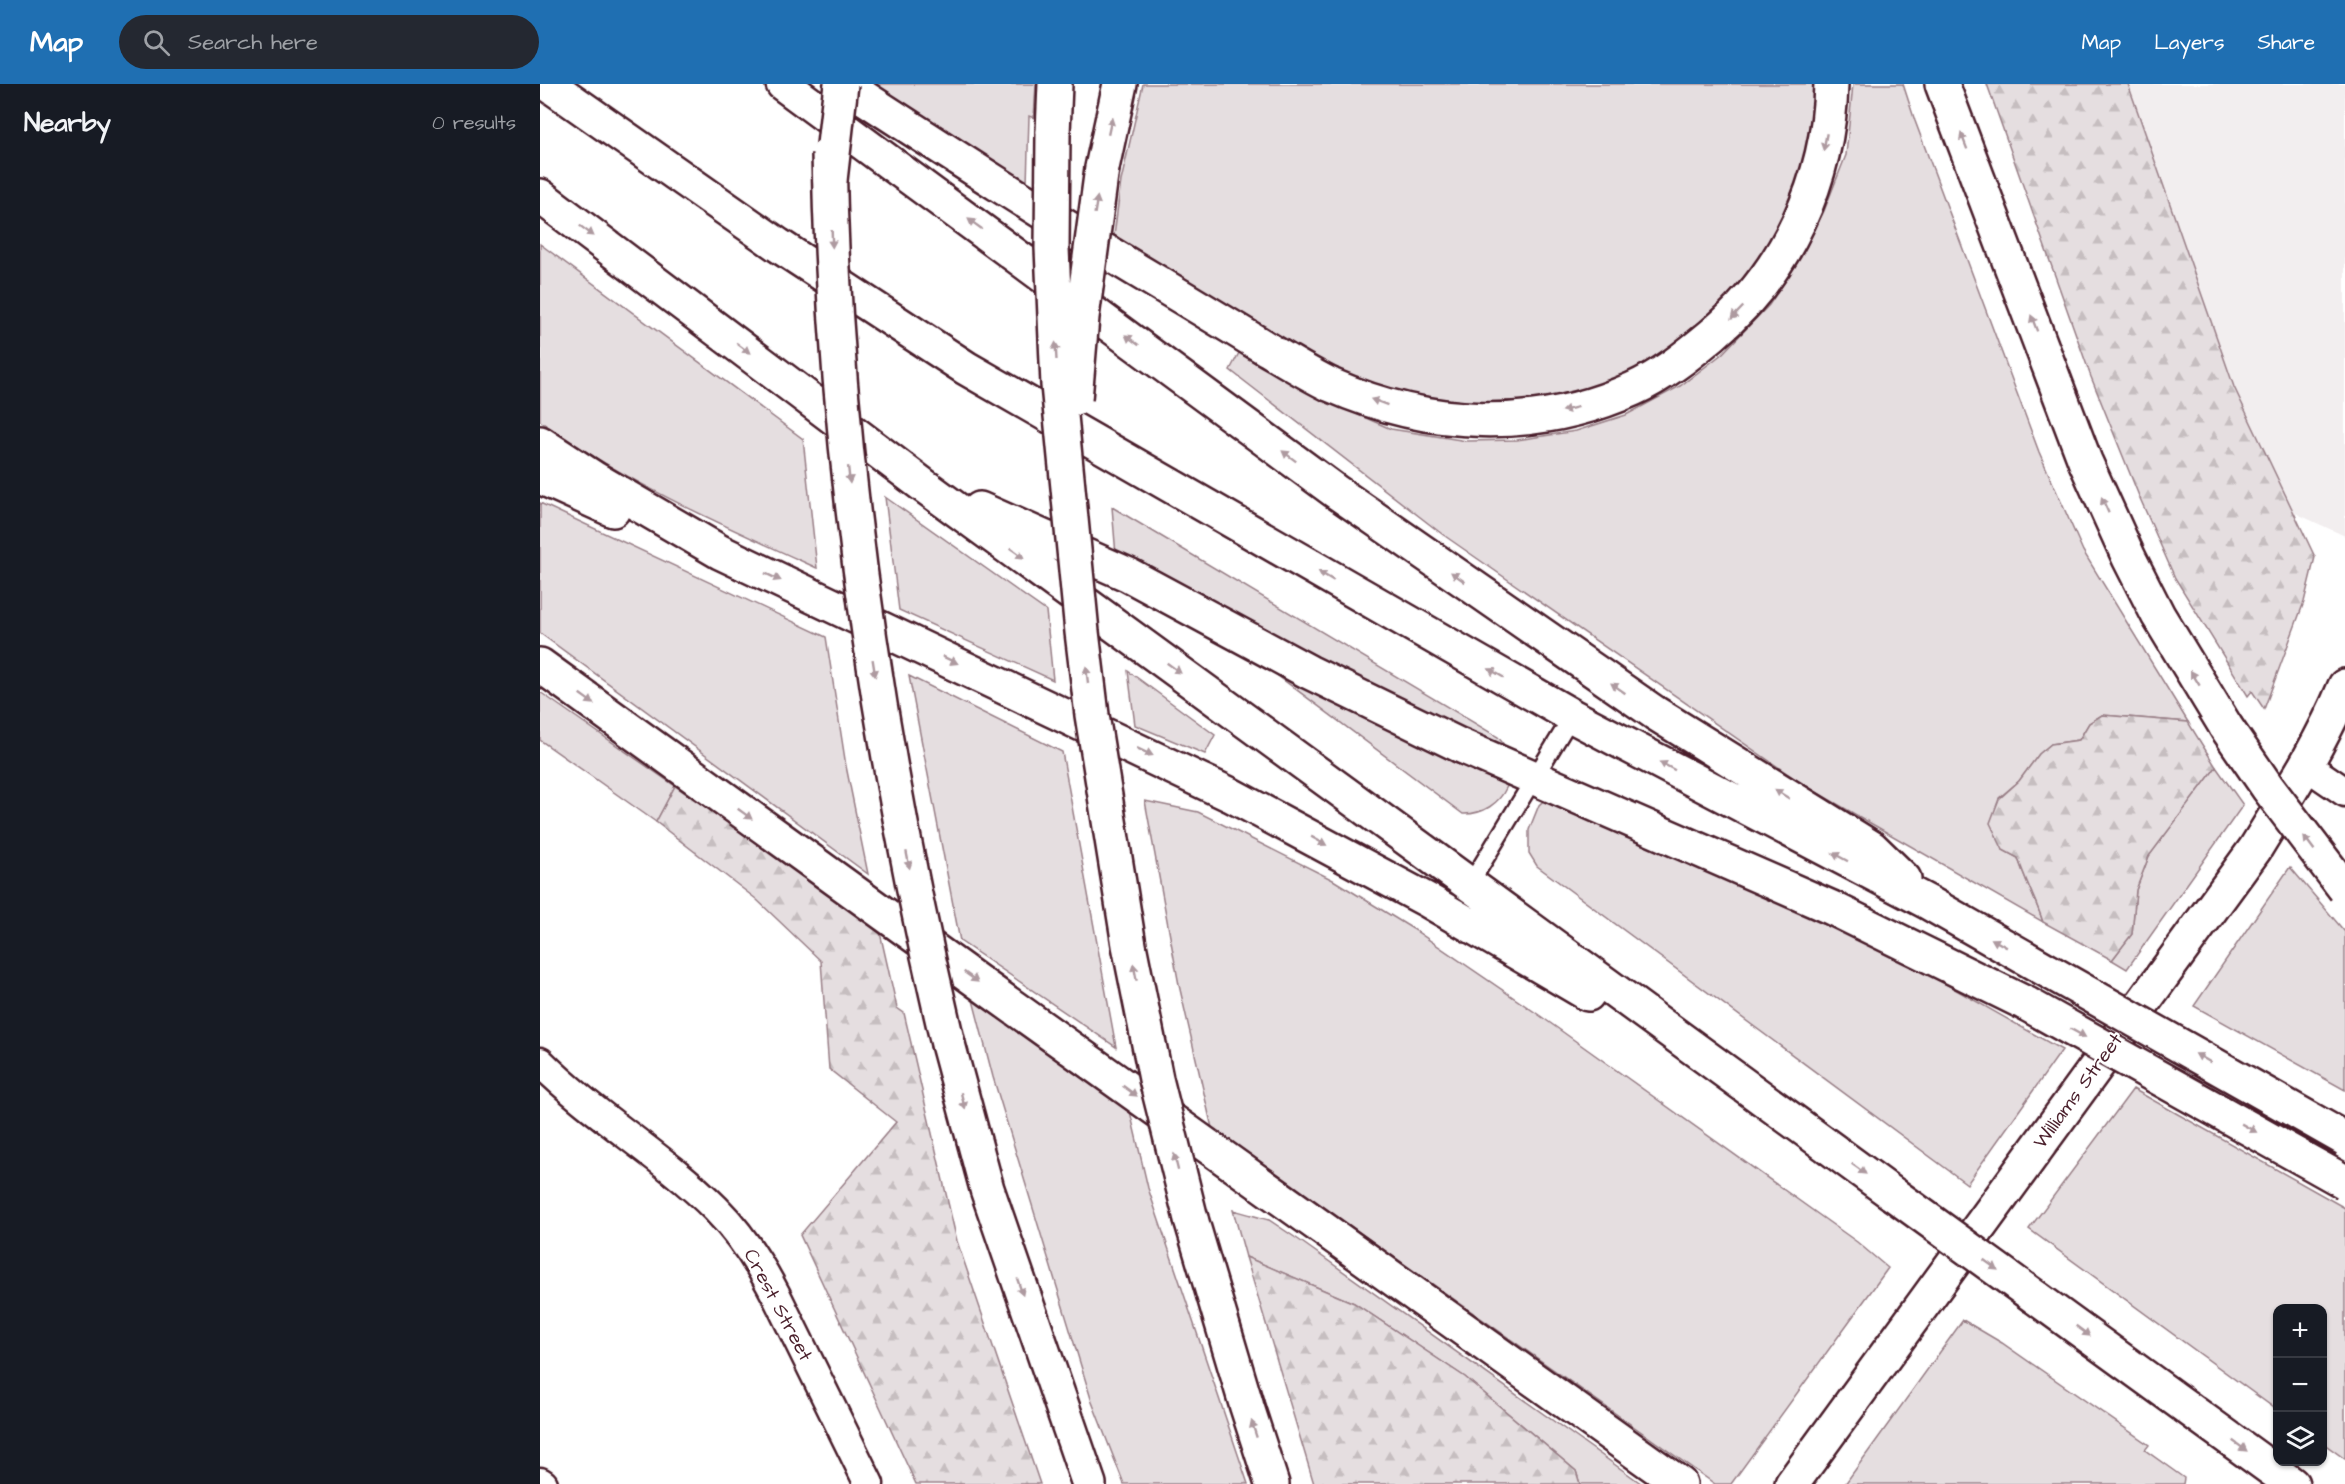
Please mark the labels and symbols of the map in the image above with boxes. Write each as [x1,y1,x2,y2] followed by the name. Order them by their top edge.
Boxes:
[1106,116,1115,135] one-way arrow
[1959,132,1968,150] one-way arrow
[1821,133,1830,152] one-way arrow
[1092,195,1101,214] one-way arrow
[968,219,983,231] one-way arrow
[579,225,595,237] one-way arrow
[827,229,836,248] one-way arrow
[1730,305,1744,319] one-way arrow
[2028,314,2038,332] one-way arrow
[1124,334,1140,346] one-way arrow
[735,342,750,354] one-way arrow
[1051,342,1060,361] one-way arrow
[1369,397,1387,407] one-way arrow
[1561,405,1580,415] one-way arrow
[1281,451,1296,463] one-way arrow
[844,465,854,484] one-way arrow
[2100,495,2110,513] one-way arrow
[1008,547,1024,559] one-way arrow
[1318,571,1334,582] one-way arrow
[1450,571,1467,582] one-way arrow
[765,572,782,581] one-way arrow
[941,656,958,665] one-way arrow
[869,659,878,678] one-way arrow
[1166,662,1182,674] one-way arrow
[1082,666,1092,685] one-way arrow
[1487,668,1504,678] one-way arrow
[2189,670,2200,686] one-way arrow
[1611,682,1627,694] one-way arrow
[579,693,595,705] one-way arrow
[1136,748,1153,757] one-way arrow
[1658,761,1675,771] one-way arrow
[1774,788,1790,799] one-way arrow
[737,808,753,820] one-way arrow
[1310,836,1327,846] one-way arrow
[2303,836,2315,852] one-way arrow
[904,851,913,870] one-way arrow
[1831,852,1848,862] one-way arrow
[1990,938,2007,948] one-way arrow
[1130,962,1139,981] one-way arrow
[963,971,979,983] one-way arrow
[2027,1027,2129,1155] street label: Williams Street
[2070,1027,2087,1037] one-way arrow
[2194,1053,2211,1063] one-way arrow
[1122,1084,1137,1096] one-way arrow
[958,1092,968,1110] one-way arrow
[2240,1123,2257,1133] one-way arrow
[1170,1153,1180,1171] one-way arrow
[1851,1163,1867,1175] one-way arrow
[737,1244,819,1366] street label: Crest Street
[1983,1259,1999,1271] one-way arrow
[1015,1278,1025,1296] one-way arrow
[2075,1325,2090,1337] one-way arrow
[1248,1419,1258,1437] one-way arrow
[2232,1440,2248,1452] one-way arrow

